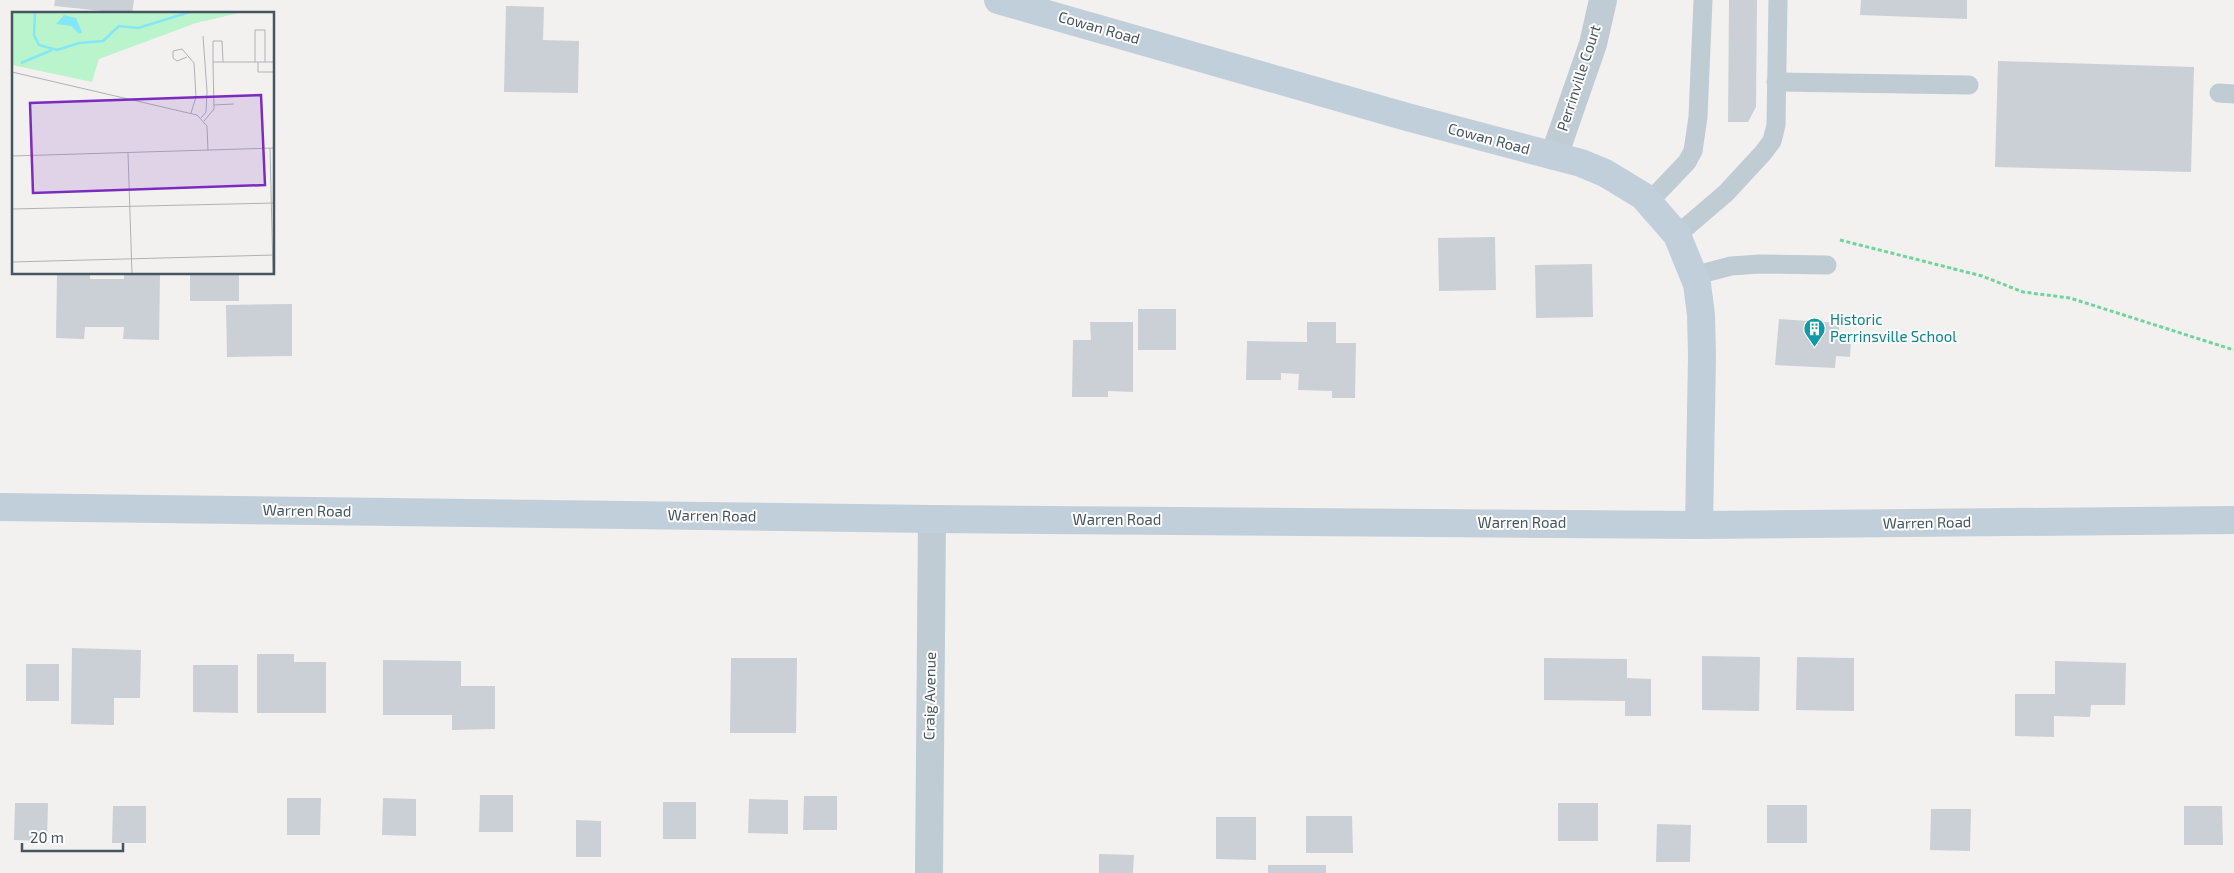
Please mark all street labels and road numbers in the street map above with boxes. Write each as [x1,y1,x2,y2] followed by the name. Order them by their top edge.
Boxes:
[1056,7,1142,47] street label: Cowan Road
[1552,22,1604,133] street label: Perrinville Court
[1446,118,1532,158] street label: Cowan Road
[262,500,352,520] street label: Warren Road
[667,505,757,525] street label: Warren Road
[1073,510,1161,528] street label: Warren Road
[1882,512,1972,532] street label: Warren Road
[1478,513,1566,531] street label: Warren Road
[919,652,939,740] street label: Craig Avenue

